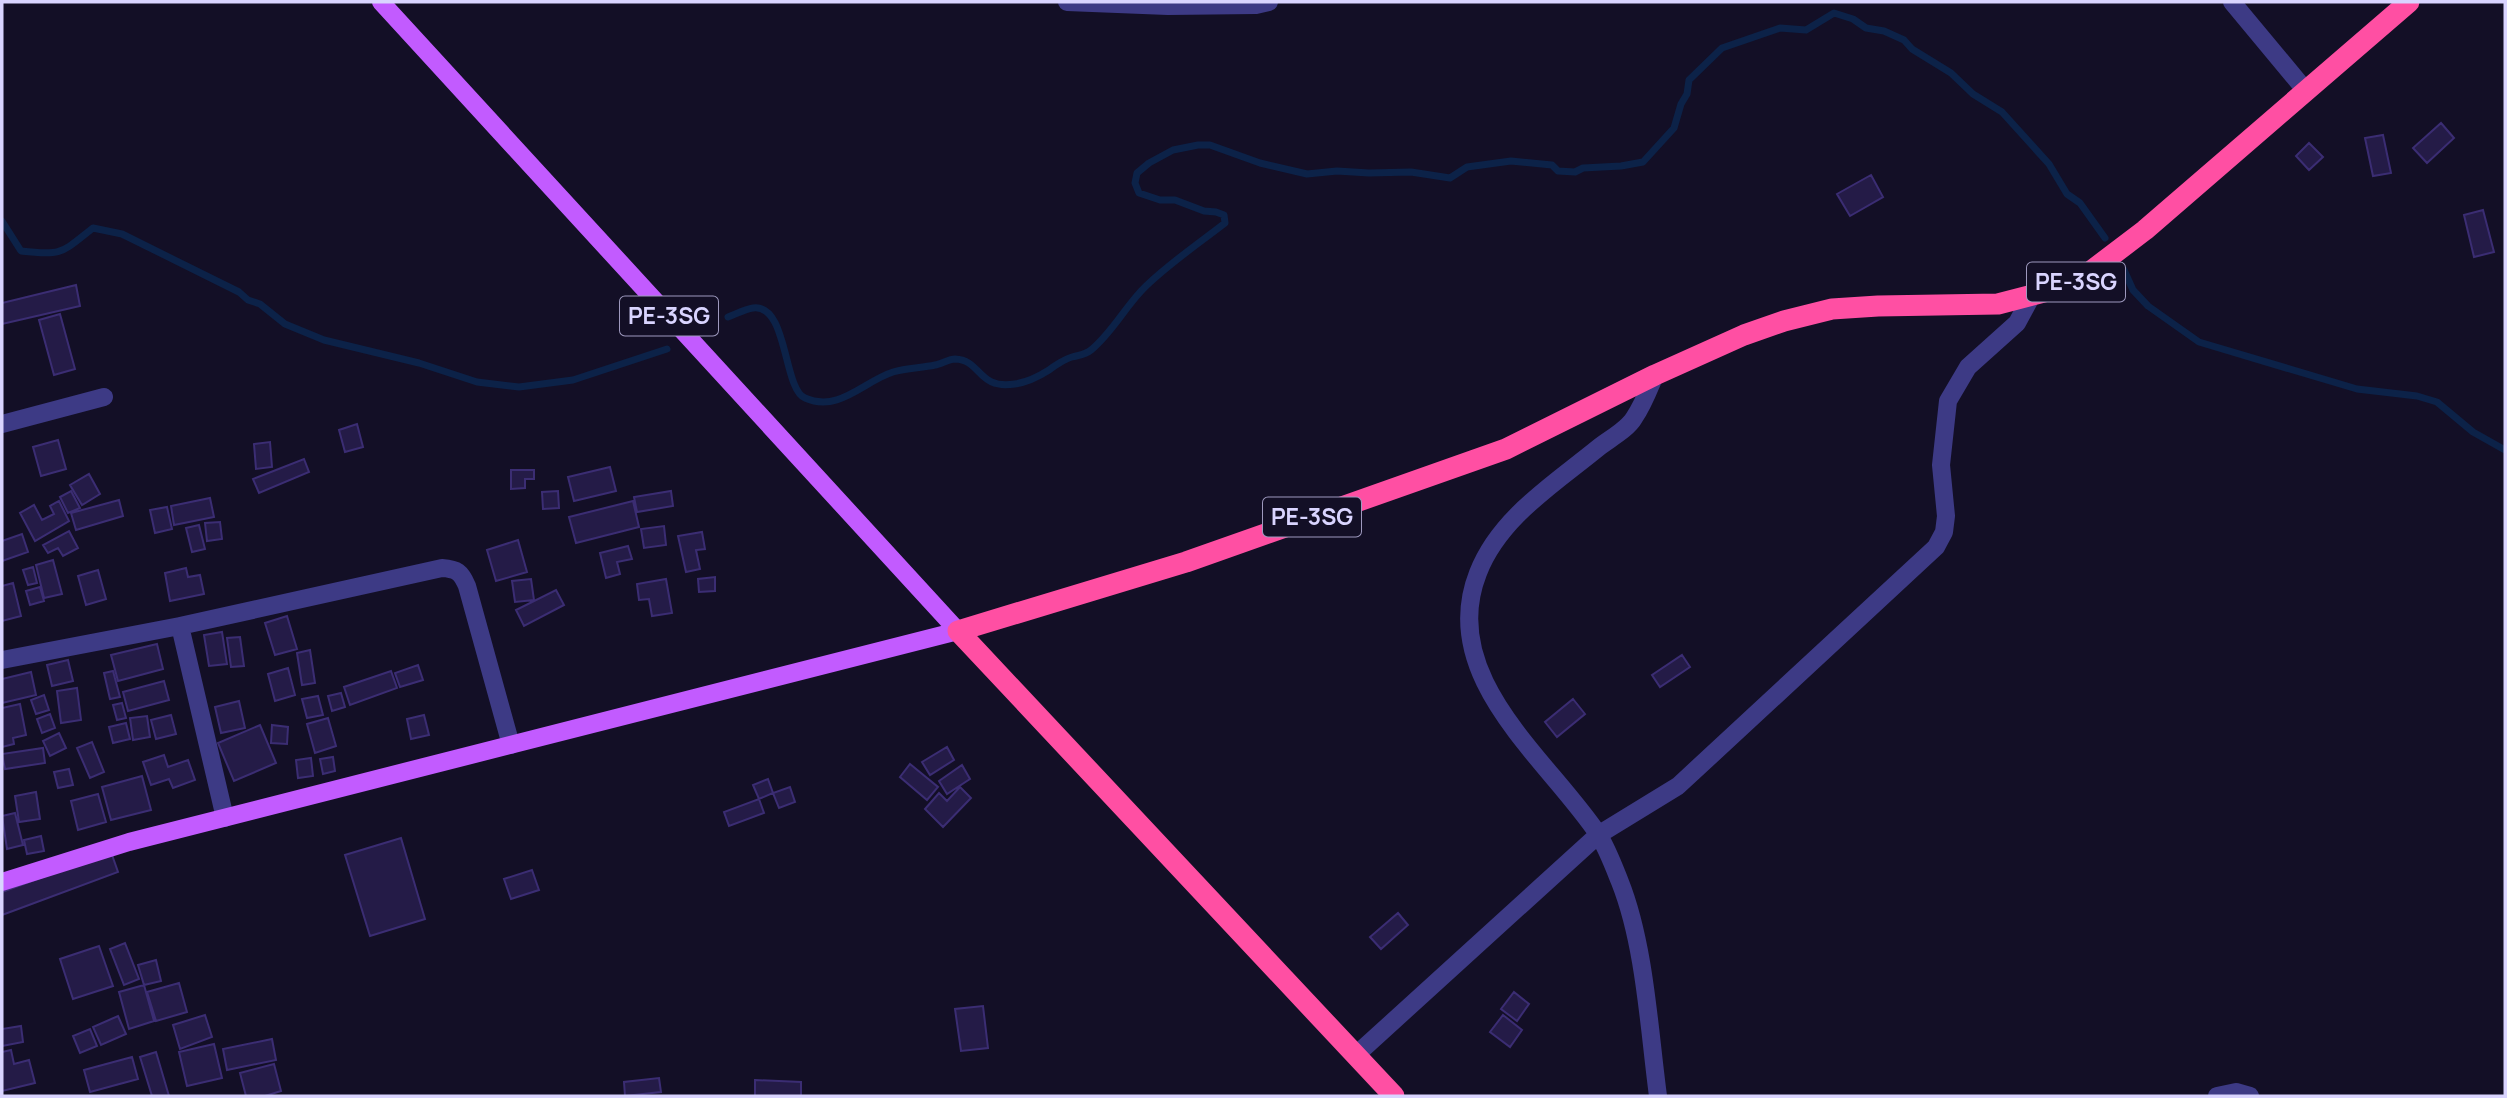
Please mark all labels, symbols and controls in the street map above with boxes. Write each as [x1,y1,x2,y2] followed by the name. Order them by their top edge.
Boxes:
[2027,262,2125,302] road number: PE-3SG
[620,296,718,336] road number: PE-3SG
[1263,498,1361,537] road number: PE-3SG

